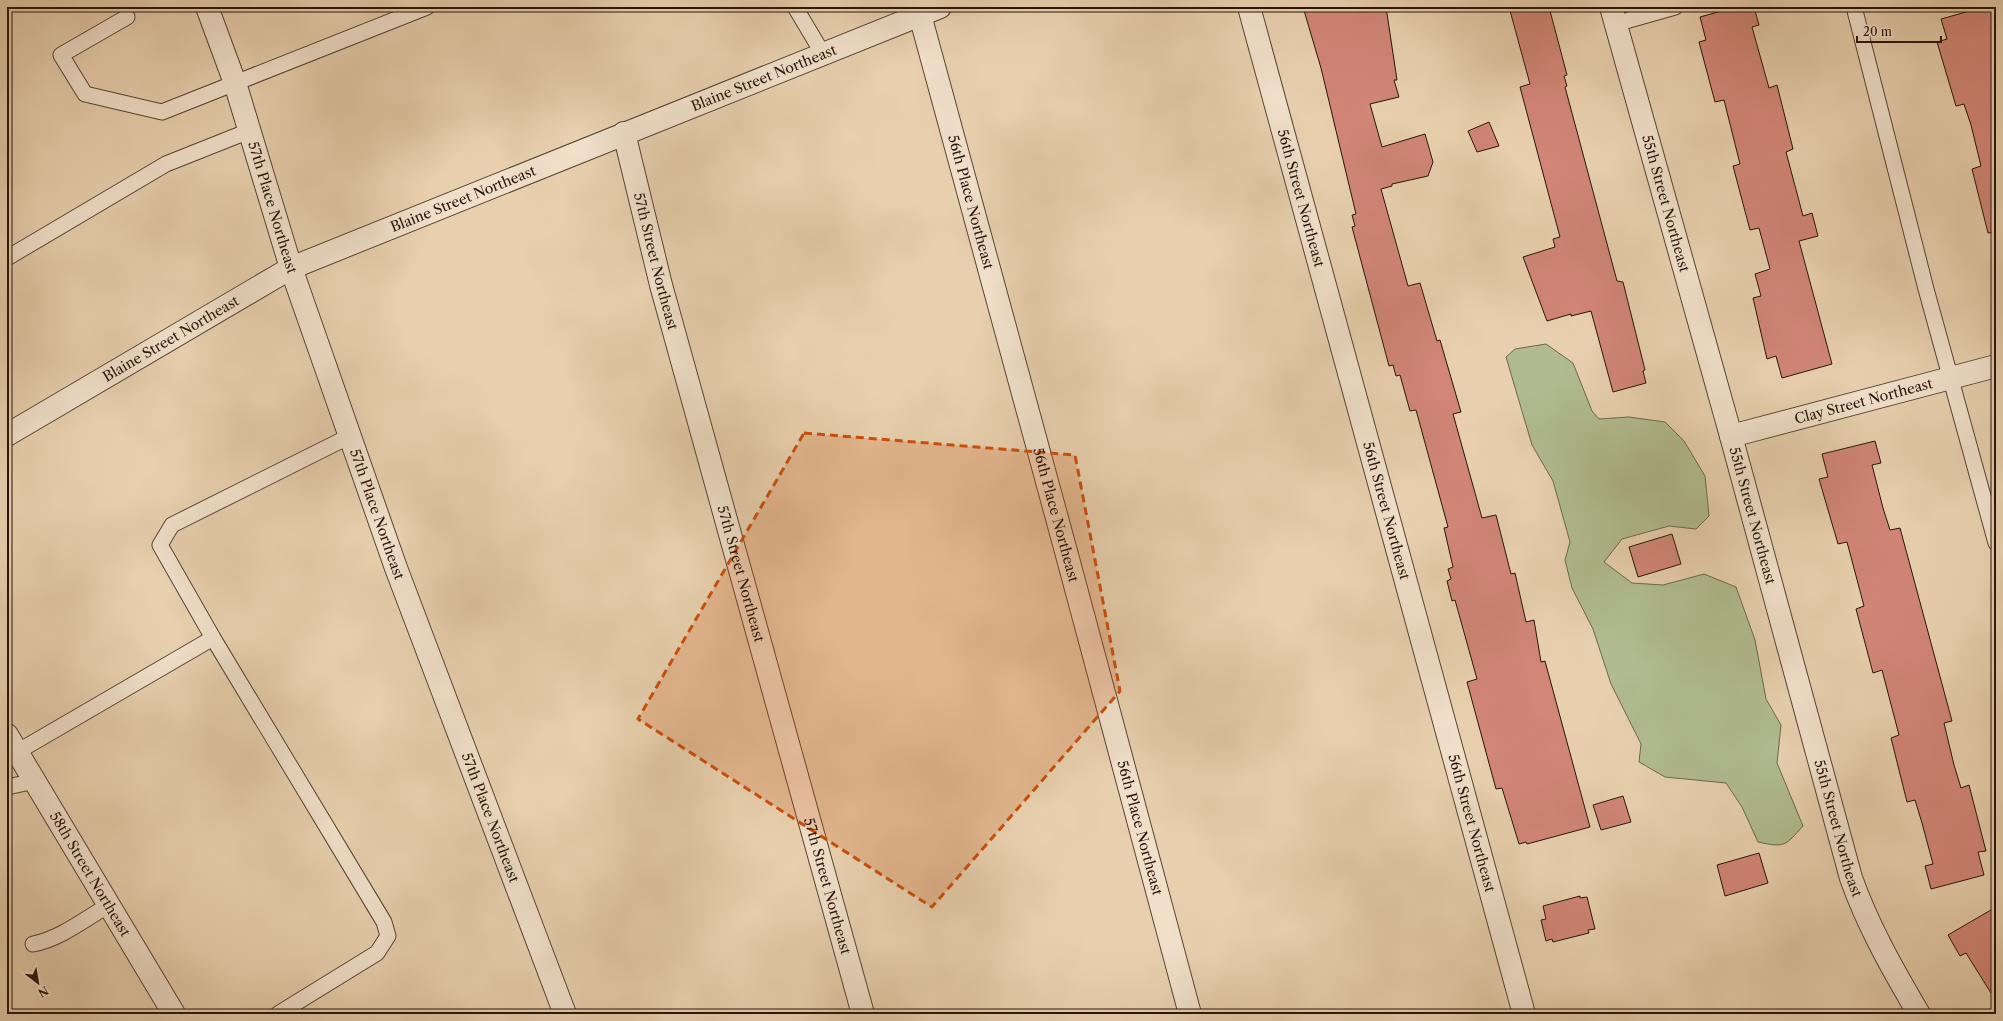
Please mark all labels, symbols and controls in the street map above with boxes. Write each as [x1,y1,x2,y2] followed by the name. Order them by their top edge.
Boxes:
[1857,18,1941,44] scale bar
[1863,24,1892,39] text: 20 m
[689,41,839,115] street label: Blaine Street Northeast
[1274,127,1329,269] street label: 56th Street Northeast
[944,133,998,271] street label: 56th Place Northeast
[1638,133,1694,274] street label: 55th Street Northeast
[244,139,301,276] street label: 57th Place Northeast
[388,161,538,236] street label: Blaine Street Northeast
[630,191,682,332] street label: 57th Street Northeast
[99,292,242,386] street label: Blaine Street Northeast
[1792,374,1935,428] street label: Clay Street Northeast
[1359,440,1414,582] street label: 56th Street Northeast
[1725,445,1780,586] street label: 55th Street Northeast
[346,446,409,582] street label: 57th Place Northeast
[1029,446,1083,584] street label: 56th Place Northeast
[713,503,769,644] street label: 57th Street Northeast
[458,750,523,885] street label: 57th Place Northeast
[1444,752,1499,894] street label: 56th Street Northeast
[1113,758,1167,897] street label: 56th Place Northeast
[1810,758,1866,900] street label: 55th Street Northeast
[46,808,135,940] street label: 58th Street Northeast
[800,816,855,956] street label: 57th Street Northeast
[18,963,58,1003] north arrow
[35,983,51,1000] text: N

